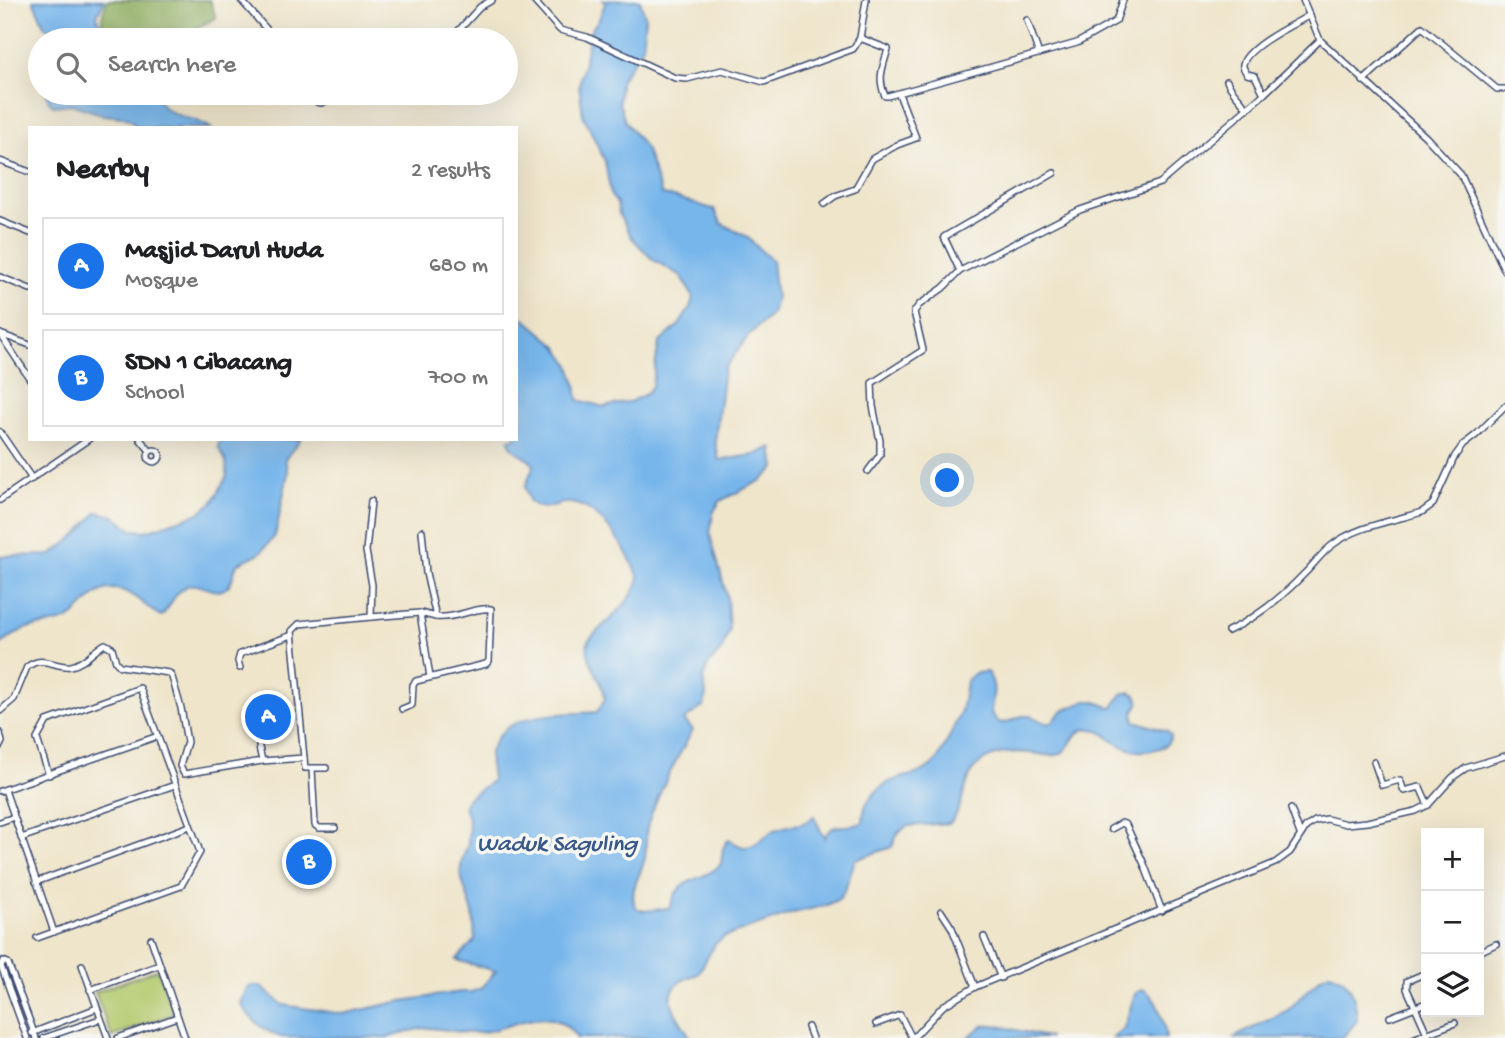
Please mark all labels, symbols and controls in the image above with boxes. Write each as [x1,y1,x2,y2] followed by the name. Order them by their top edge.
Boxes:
[28,28,518,105] search box
[52,48,90,86] icon: search
[108,51,236,82] text: Search here
[56,154,149,189] text: Nearby
[411,158,490,185] text: 2 results
[125,237,323,268] text: Masjid Darul Huda
[74,253,88,280] text: A
[429,253,488,280] text: 680 m
[125,268,198,295] text: Mosque
[125,349,292,380] text: SDN 1 Cibacang
[75,365,87,392] text: B
[428,365,488,392] text: 700 m
[125,380,185,407] text: School
[930,463,964,497] your location
[245,691,291,743] pin: A
[1421,828,1484,1017] map controls
[1421,828,1484,891] button: +
[477,831,639,860] water label: Waduk Saguling
[286,836,332,888] pin: B
[1421,891,1484,954] button: −
[1421,954,1484,1017] button: layers

